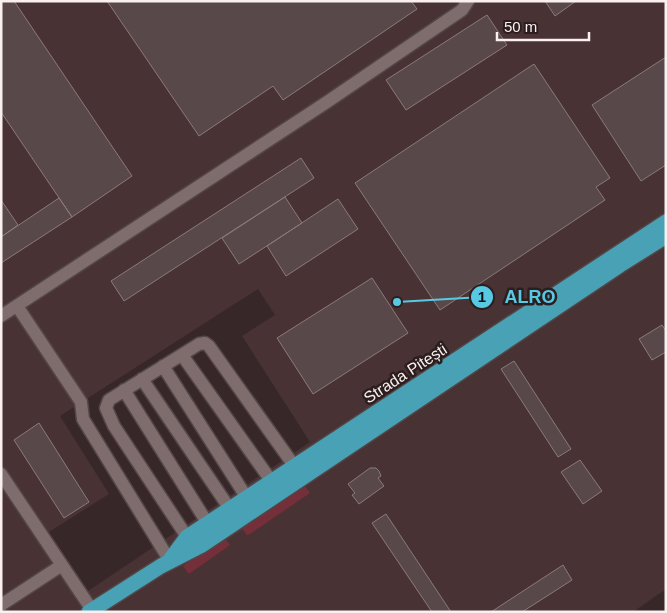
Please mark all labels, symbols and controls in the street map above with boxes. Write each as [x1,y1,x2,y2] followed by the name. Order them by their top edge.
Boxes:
[497,10,590,42] scale bar
[504,18,537,35] text: 50 m
[470,280,566,313] callout: ALRO
[505,287,556,307] text: ALRO
[478,288,486,305] text: 1
[361,340,450,406] street label: Strada Pitești

